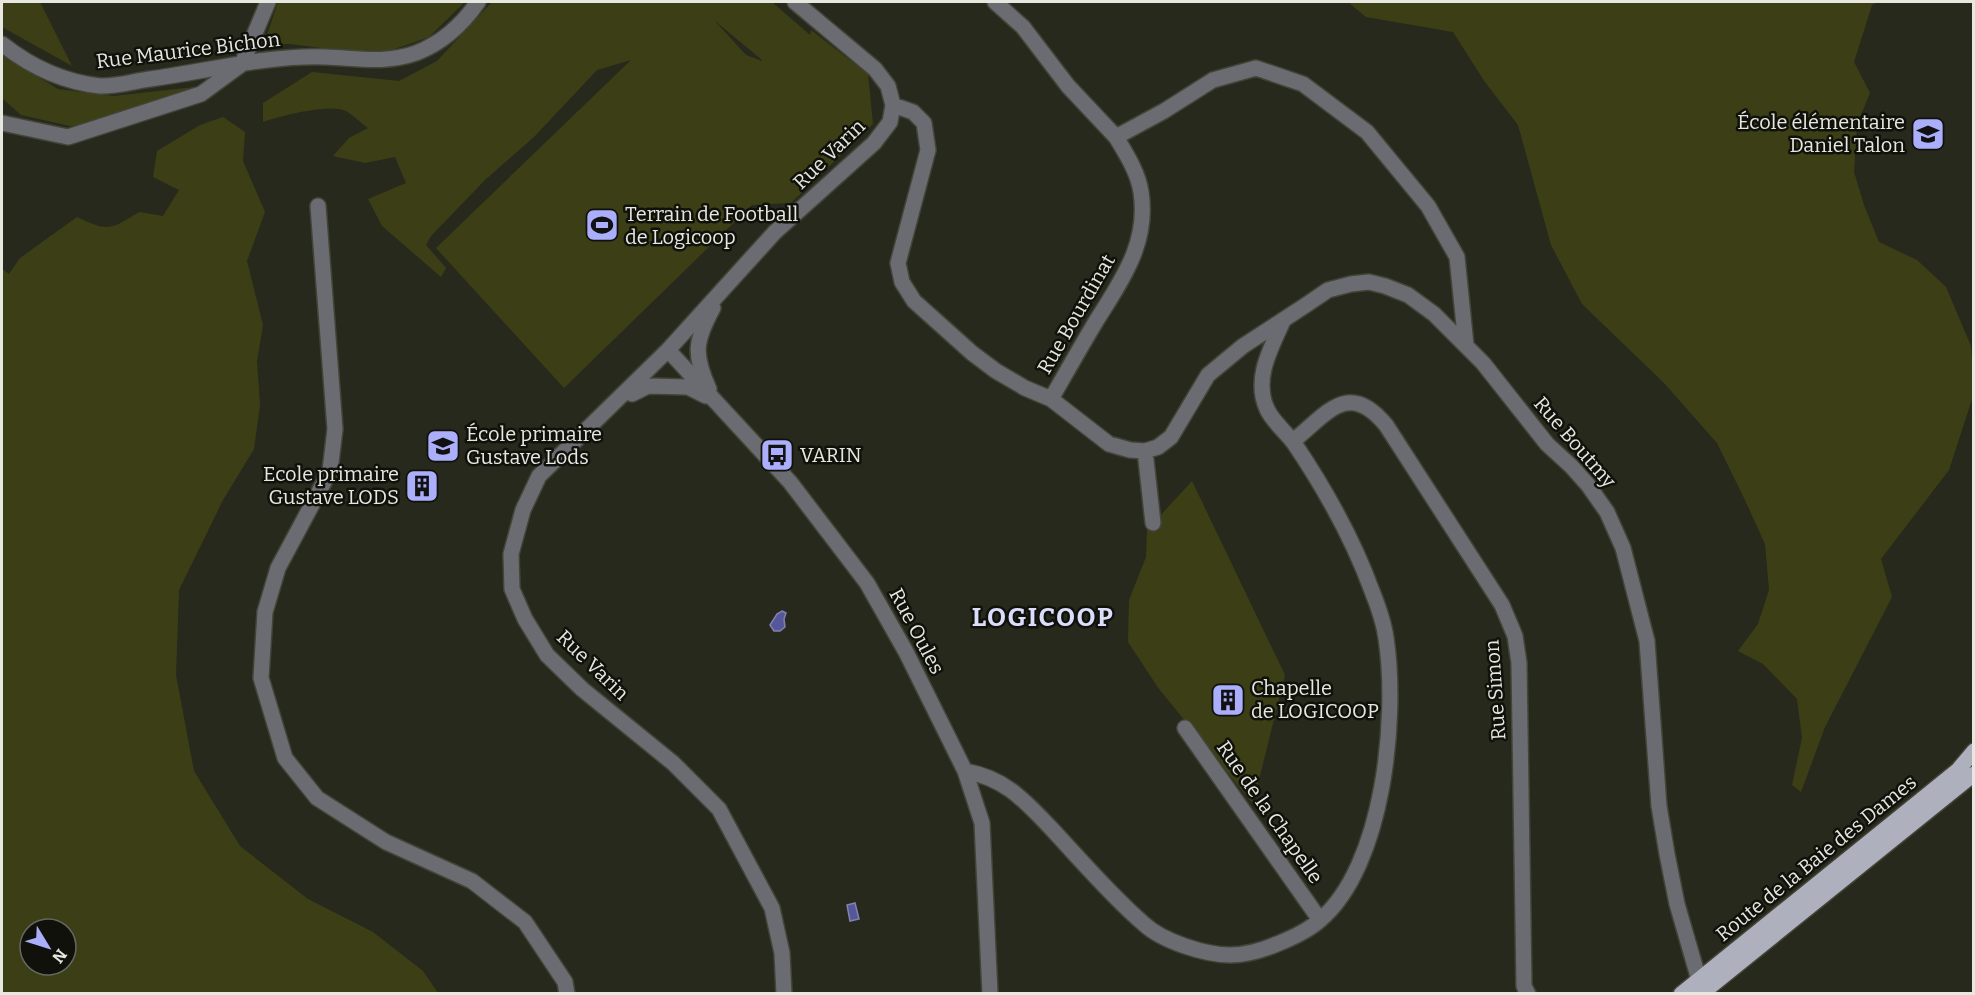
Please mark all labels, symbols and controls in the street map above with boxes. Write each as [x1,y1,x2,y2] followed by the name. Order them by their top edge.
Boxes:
[95,27,282,73] street label: Rue Maurice Bichon
[1737,110,1905,157] place label: École élémentaire Daniel Talon
[788,114,870,194] street label: Rue Varin
[1910,116,1946,152] school or university icon: École élémentaire Daniel Talon
[625,202,798,249] place label: Terrain de Football de Logicoop
[584,207,620,243] sports icon: Terrain de Football de Logicoop
[1032,250,1120,378] street label: Rue Bourdinat
[1529,391,1621,493] street label: Rue Boutmy
[466,422,602,469] place label: École primaire Gustave Lods
[425,428,461,464] school or university icon: École primaire Gustave Lods
[759,437,795,473] bus stop icon: VARIN
[800,443,862,467] place label: VARIN
[263,462,399,509] place label: Ecole primaire Gustave LODS
[404,468,440,504] building icon: Ecole primaire Gustave LODS
[884,584,950,678] street label: Rue Oules
[972,602,1114,633] district label: LOGICOOP
[552,625,634,705] street label: Rue Varin
[1479,639,1510,741] street label: Rue Simon
[1251,676,1379,723] place label: Chapelle de LOGICOOP
[1210,682,1246,718] building icon: Chapelle de LOGICOOP
[1212,736,1328,888] street label: Rue de la Chapelle
[1711,770,1921,946] street label: Route de la Baie des Dames
[18,917,78,977] north arrow
[48,945,71,967] text: N

